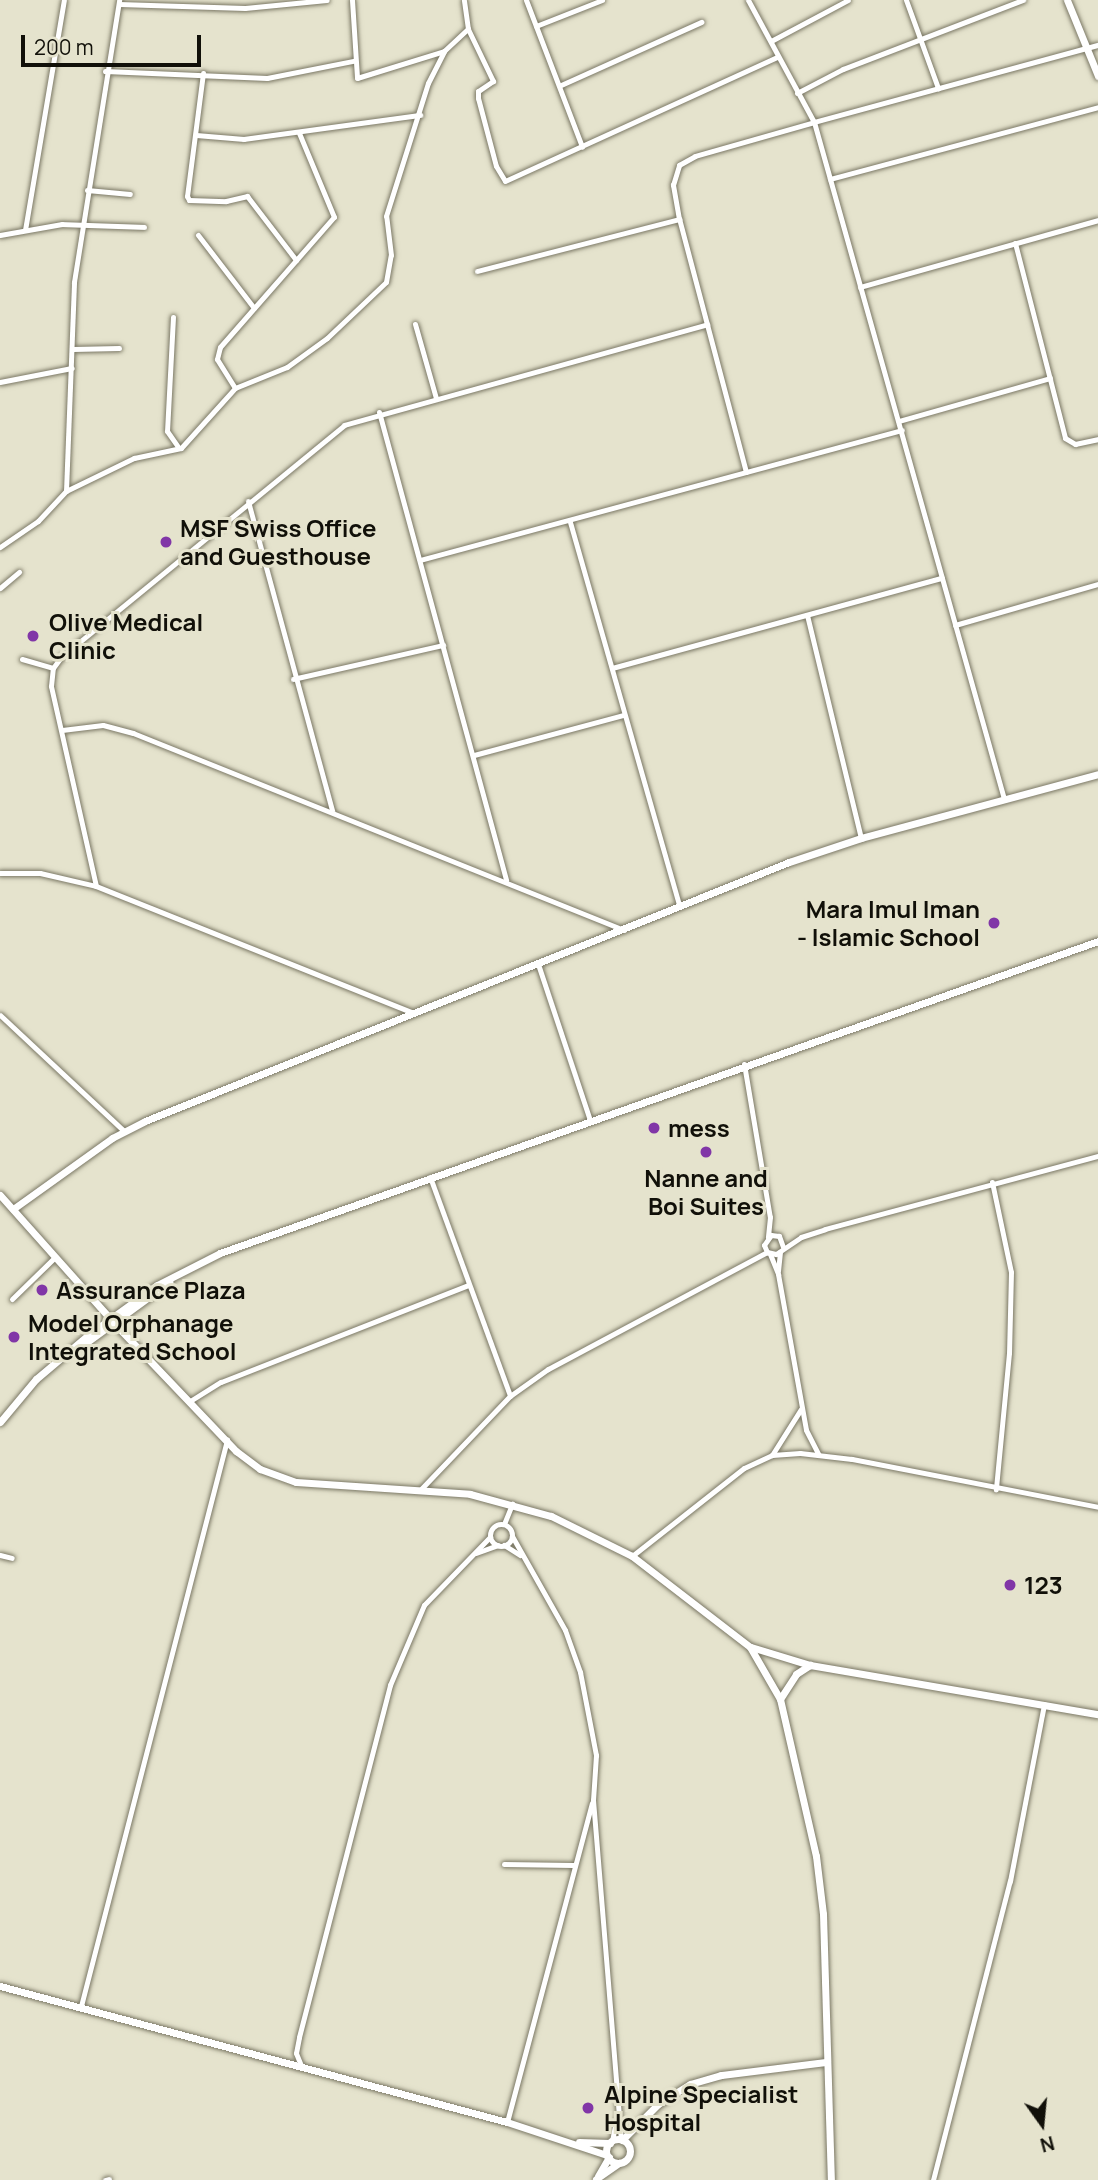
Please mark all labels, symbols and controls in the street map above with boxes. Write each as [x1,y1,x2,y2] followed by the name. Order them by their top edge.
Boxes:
[24,21,205,65] scale bar
[34,33,94,61] text: 200 m
[180,514,376,570] place label: MSF Swiss Office and Guesthouse
[158,534,174,550] marker: MSF Swiss Office and Guesthouse
[49,608,203,664] place label: Olive Medical Clinic
[23,626,43,646] marker: Olive Medical Clinic
[797,895,980,951] place label: Mara Imul Iman - Islamic School
[986,915,1002,931] marker: Mara Imul Iman - Islamic School
[668,1114,730,1142] place label: mess
[646,1120,662,1136] marker: mess
[698,1144,714,1160] marker: Nanne and Boi Suites
[644,1164,768,1220] place label: Nanne and Boi Suites
[56,1276,245,1304] place label: Assurance Plaza
[34,1282,50,1298] marker: Assurance Plaza
[28,1309,237,1365] place label: Model Orphanage Integrated School
[6,1329,22,1345] marker: Model Orphanage Integrated School
[1024,1571,1063,1599] place label: 123
[1002,1577,1018,1593] marker: 123
[604,2080,798,2136] place label: Alpine Specialist Hospital
[1007,2089,1077,2159] north arrow
[578,2098,598,2118] marker: Alpine Specialist Hospital
[1037,2130,1057,2159] text: N

